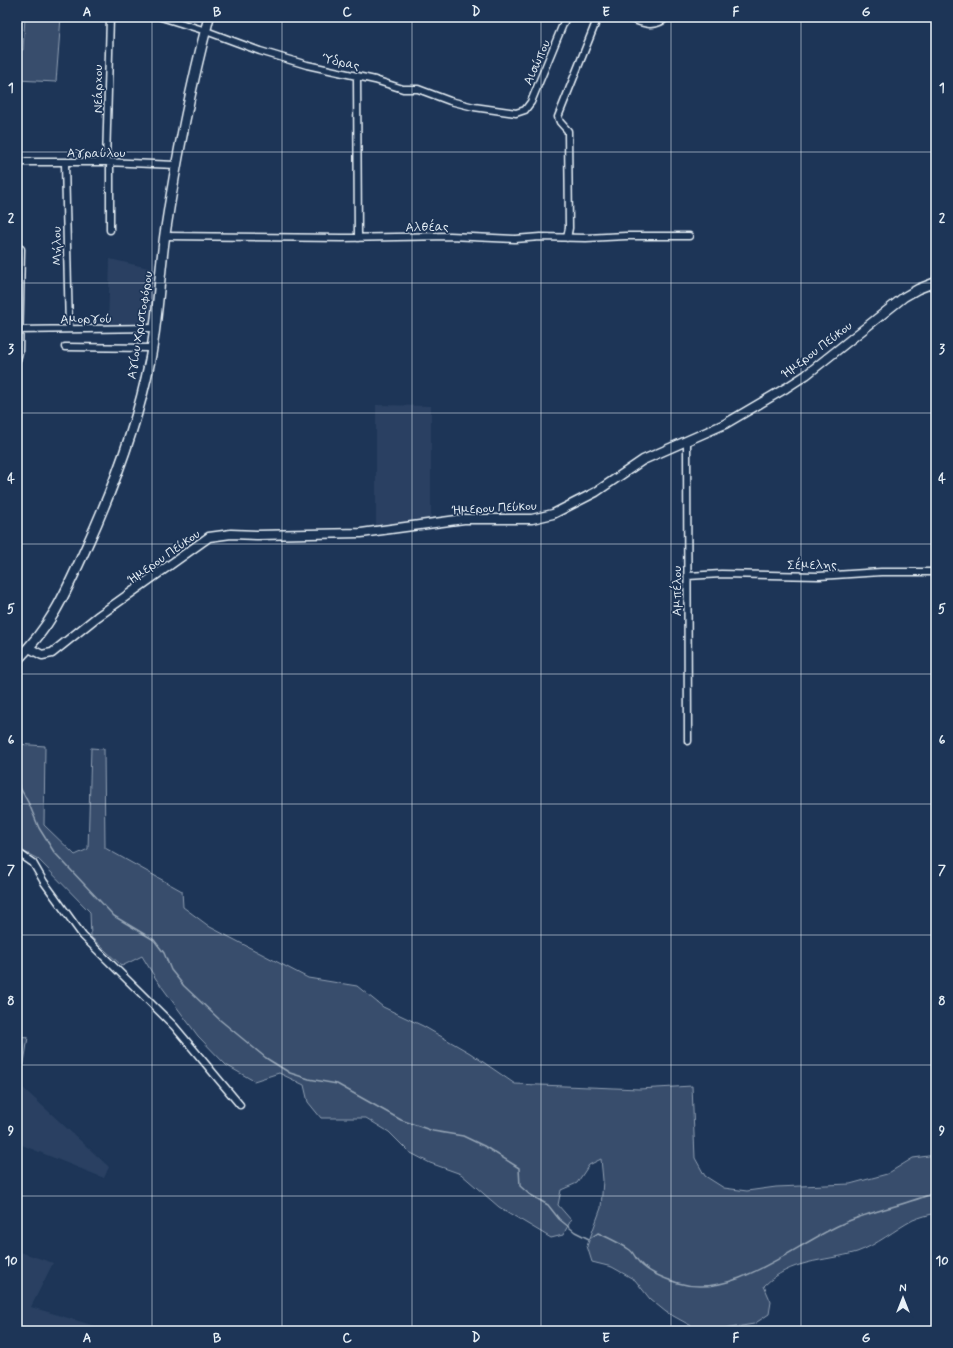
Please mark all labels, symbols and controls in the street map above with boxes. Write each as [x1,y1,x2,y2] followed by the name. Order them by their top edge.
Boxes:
[83,4,91,21] text: A
[213,4,222,21] text: B
[342,4,352,21] text: C
[472,4,481,21] text: D
[602,4,610,21] text: E
[733,4,740,21] text: F
[862,4,871,21] text: G
[520,37,555,88] street label: Αισώπου
[320,50,361,75] street label: Ύδρας
[90,65,107,113] street label: Νεάρχου
[8,80,14,97] text: 1
[939,80,945,97] text: 1
[67,145,125,162] street label: Αγραύλου
[8,210,15,227] text: 2
[939,210,946,227] text: 2
[405,219,449,236] street label: Αλθέας
[49,226,66,266] street label: Μήλου
[124,270,157,380] street label: Αγίου Χριστοφόρου
[60,311,112,328] street label: Αμοργού
[778,318,856,383] street label: Ήμερου Πεύκου
[8,341,14,358] text: 3
[939,341,945,358] text: 3
[7,471,15,488] text: 4
[938,471,946,488] text: 4
[451,498,537,519] street label: Ήμερου Πεύκου
[124,526,204,589] street label: Ήμερου Πεύκου
[787,557,837,574] street label: Σέμελης
[669,566,686,616] street label: Αμπέλου
[7,601,15,618] text: 5
[938,601,946,618] text: 5
[8,732,15,749] text: 6
[939,732,946,749] text: 6
[7,862,15,879] text: 7
[938,862,946,879] text: 7
[7,993,15,1010] text: 8
[938,993,946,1010] text: 8
[8,1123,15,1140] text: 9
[939,1123,946,1140] text: 9
[4,1253,18,1270] text: 10
[935,1253,949,1270] text: 10
[883,1278,923,1318] north arrow
[899,1282,907,1296] text: N
[83,1330,91,1347] text: A
[213,1330,222,1347] text: B
[342,1330,352,1347] text: C
[472,1330,481,1347] text: D
[602,1330,610,1347] text: E
[733,1330,740,1347] text: F
[862,1330,871,1347] text: G

